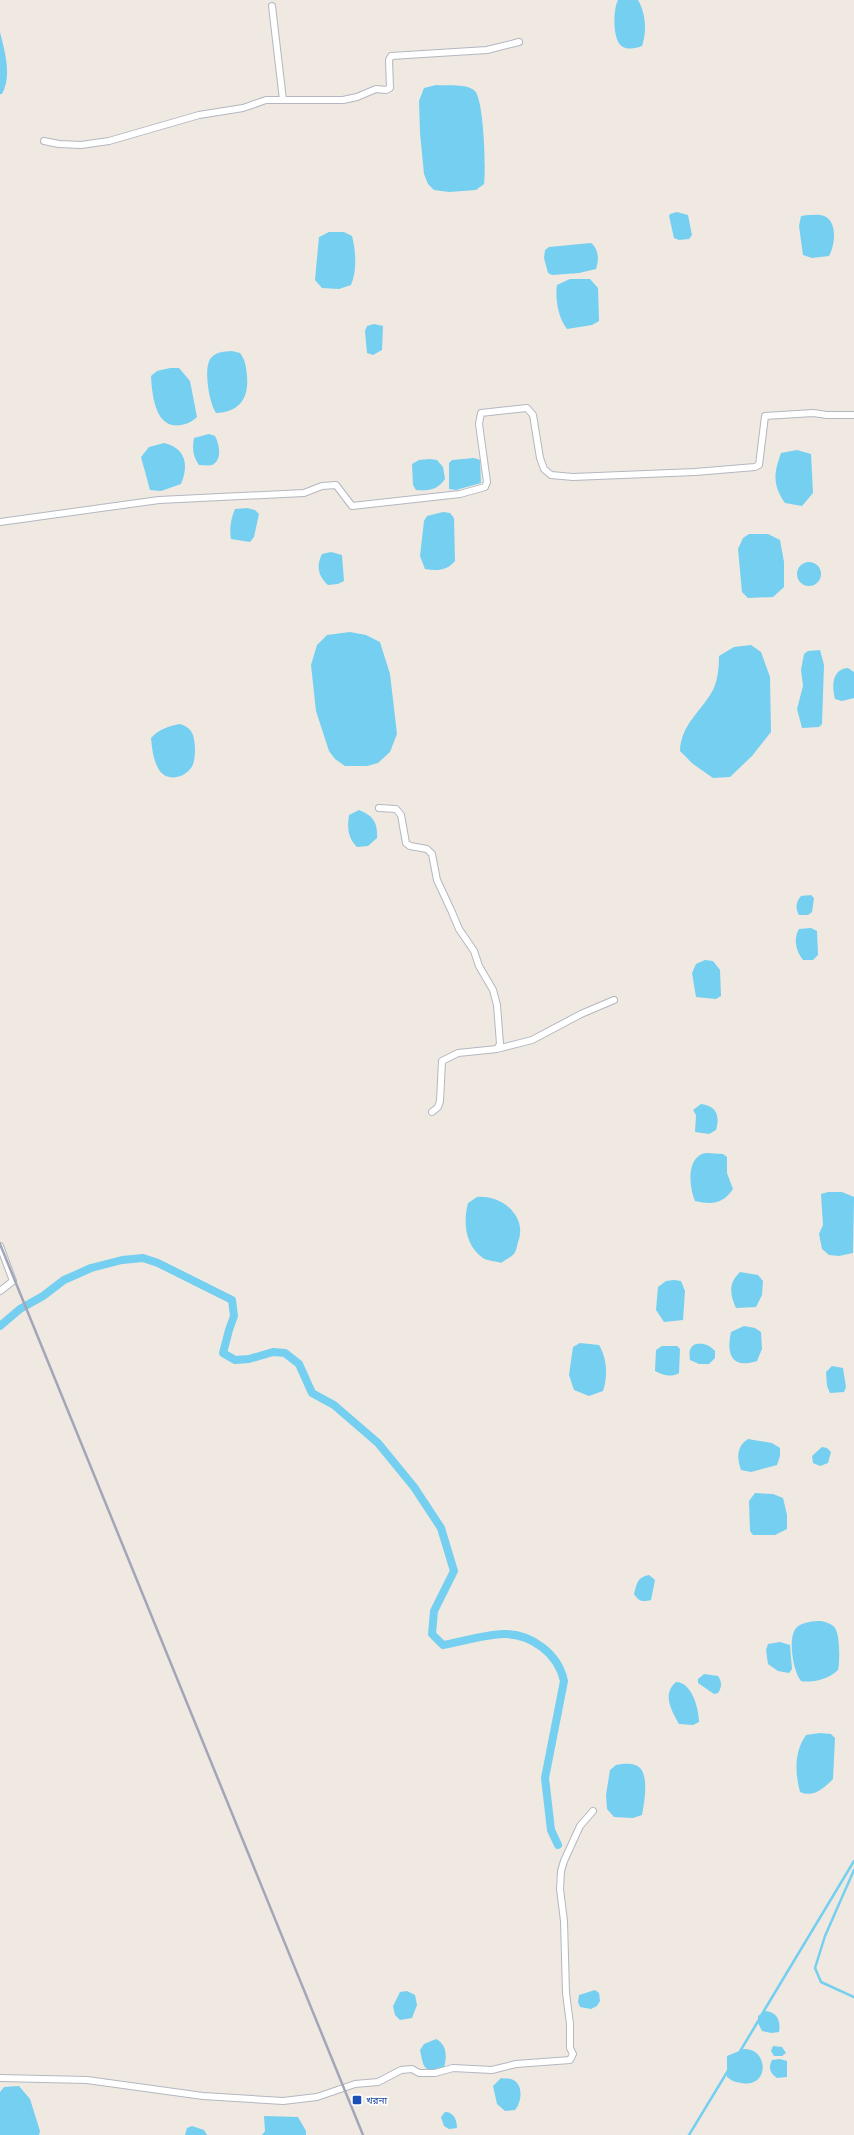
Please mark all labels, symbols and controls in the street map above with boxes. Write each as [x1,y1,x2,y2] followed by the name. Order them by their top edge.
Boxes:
[351,2094,363,2106] marker: খরনা
[366,2094,388,2106] place label: খরনা

